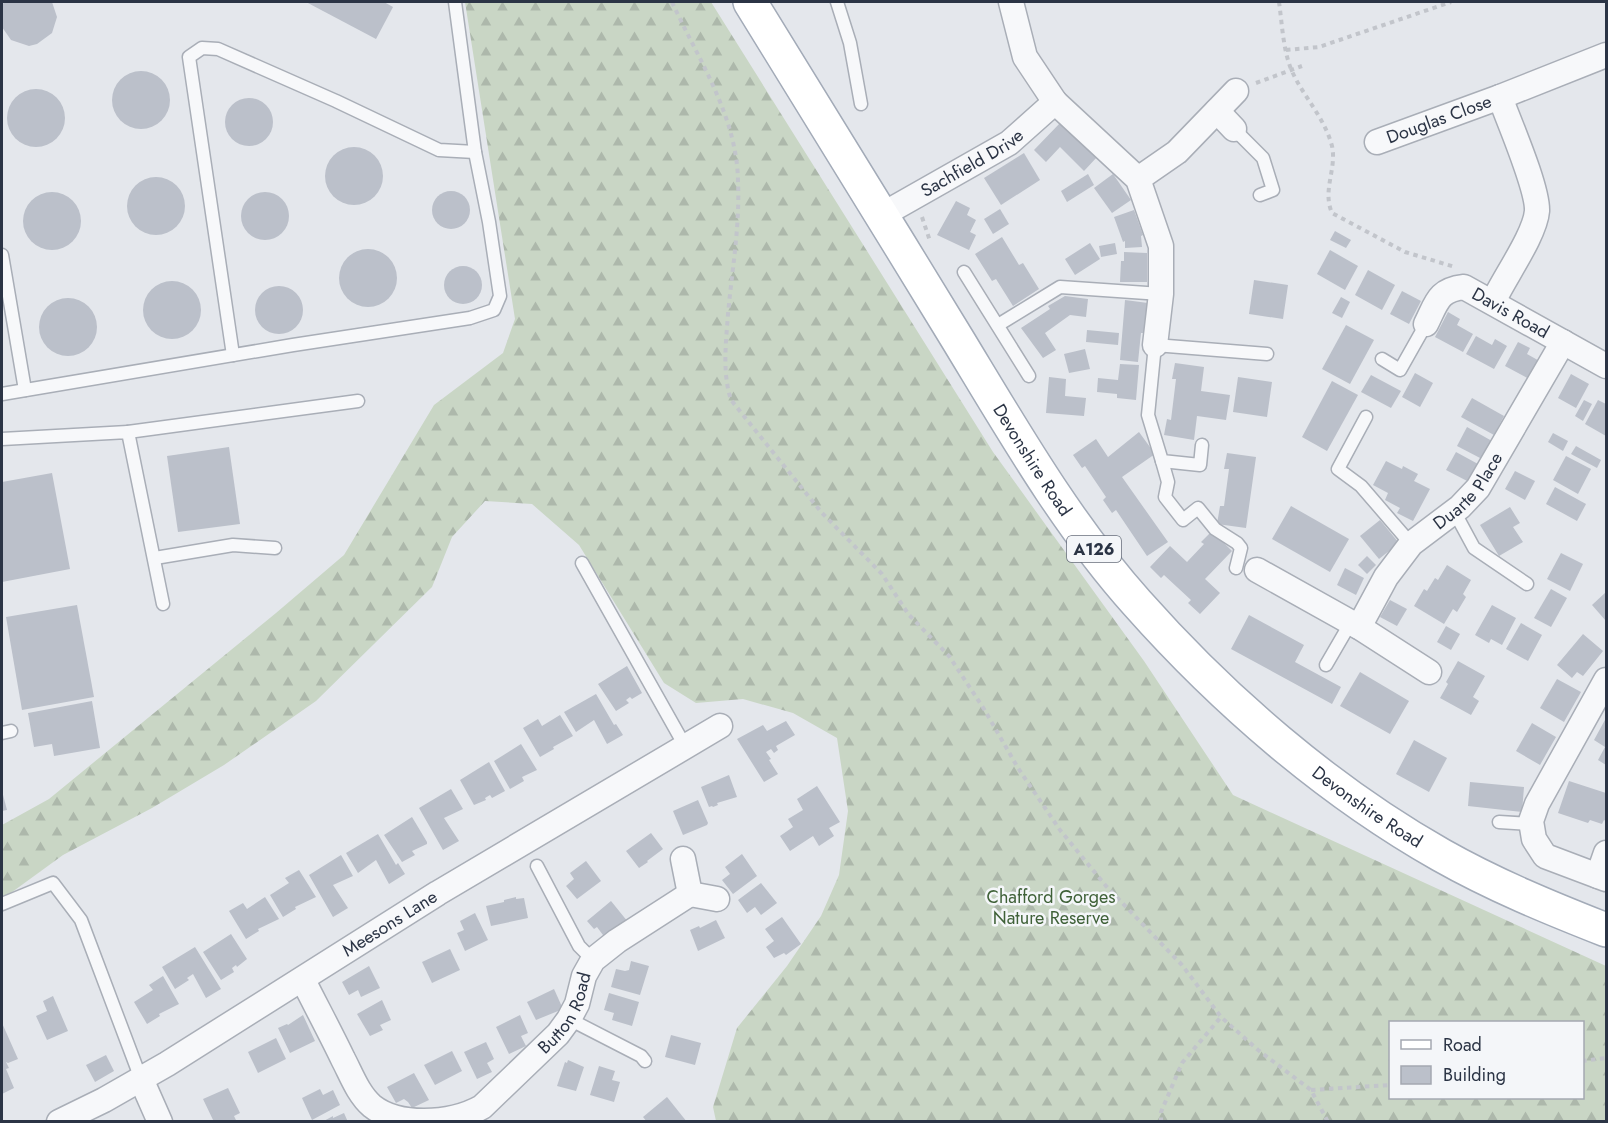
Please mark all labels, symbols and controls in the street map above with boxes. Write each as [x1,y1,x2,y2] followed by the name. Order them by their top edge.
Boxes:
[1383,88,1495,150] street label: Douglas Close
[916,123,1029,204] street label: Sachfield Drive
[1467,281,1554,345] street label: Davis Road
[987,399,1078,521] street label: Devonshire Road
[1428,448,1509,536] street label: Duarte Place
[1067,536,1121,562] road number: A126
[1306,760,1427,854] street label: Devonshire Road
[337,884,442,963] street label: Meesons Lane
[987,884,1115,931] park label: Chafford Gorges Nature Reserve
[532,970,597,1060] street label: Button Road
[1389,1021,1584,1099] legend
[1443,1032,1482,1058] text: Road
[1443,1062,1506,1088] text: Building

